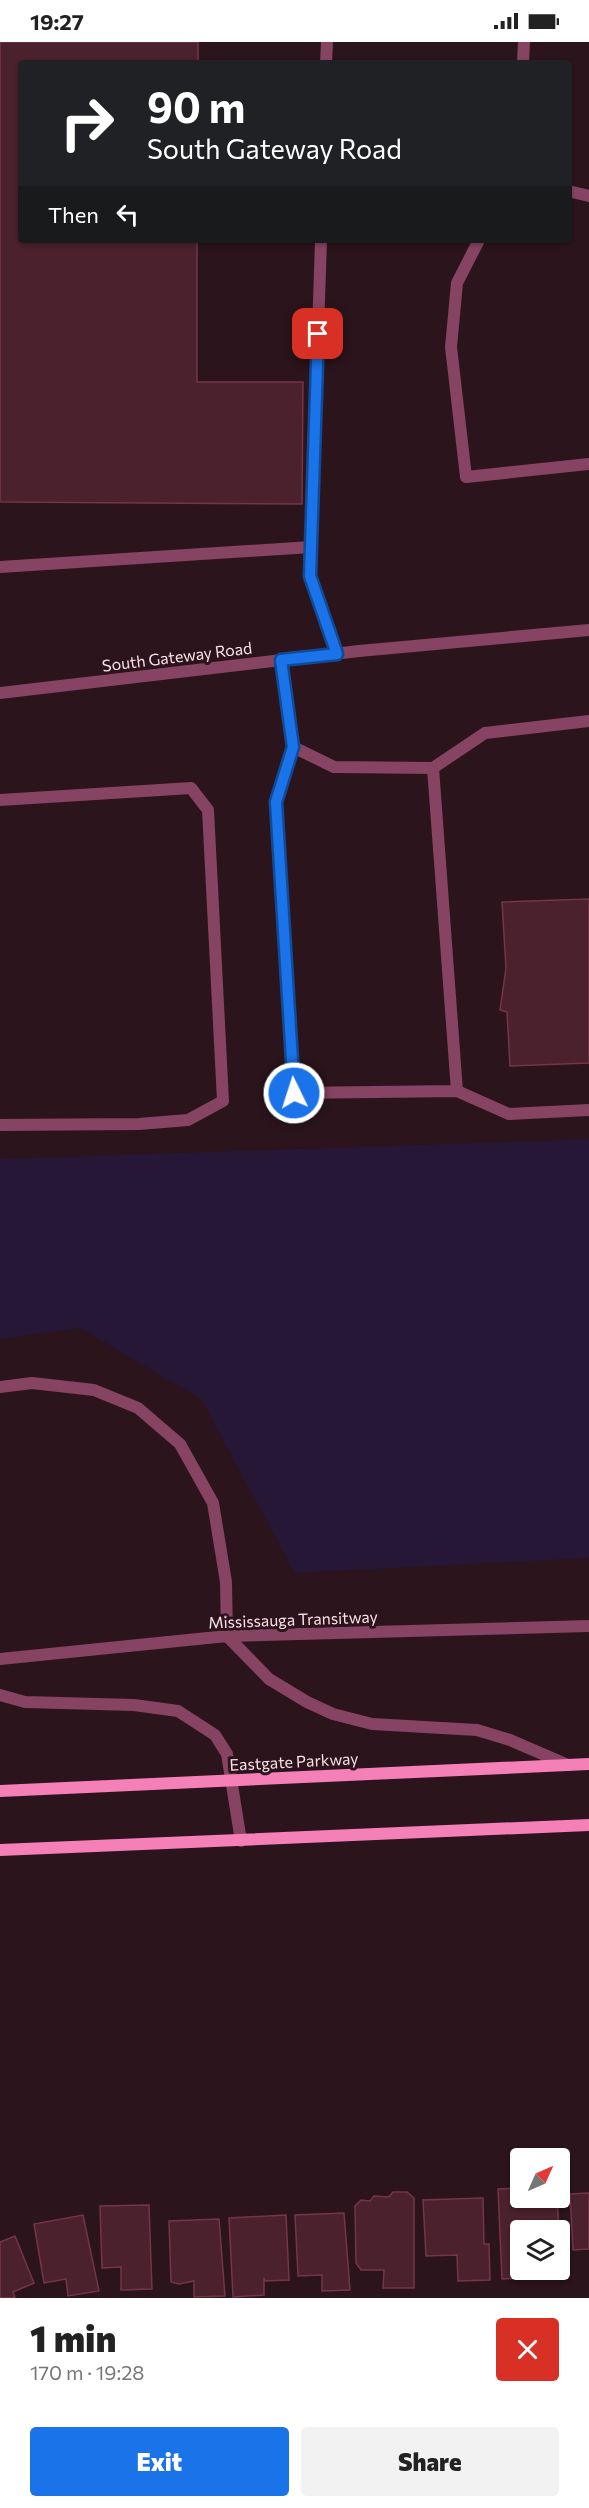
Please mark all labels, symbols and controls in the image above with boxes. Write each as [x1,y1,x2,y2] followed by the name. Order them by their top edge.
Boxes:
[30,8,84,35] text: 19:27
[147,80,246,132] text: 90 m
[48,84,126,162] icon: right
[147,132,402,165] text: South Gateway Road
[111,198,144,231] icon: left
[48,201,99,228] text: Then
[292,308,343,359] pin
[301,317,334,350] icon: arrive
[101,637,253,675] street label: South Gateway Road
[262,1061,326,1125] position arrow
[208,1607,378,1631] street label: Mississauga Transitway
[229,1748,359,1774] street label: Eastgate Parkway
[510,2148,570,2208] north arrow
[510,2148,570,2280] map controls
[510,2220,570,2280] button: layers
[30,2315,116,2359] text: 1 min
[496,2318,559,2381] button: close
[30,2360,144,2384] text: 170 m · 19:28
[30,2427,289,2496] button: Exit
[301,2427,559,2496] button: Share

